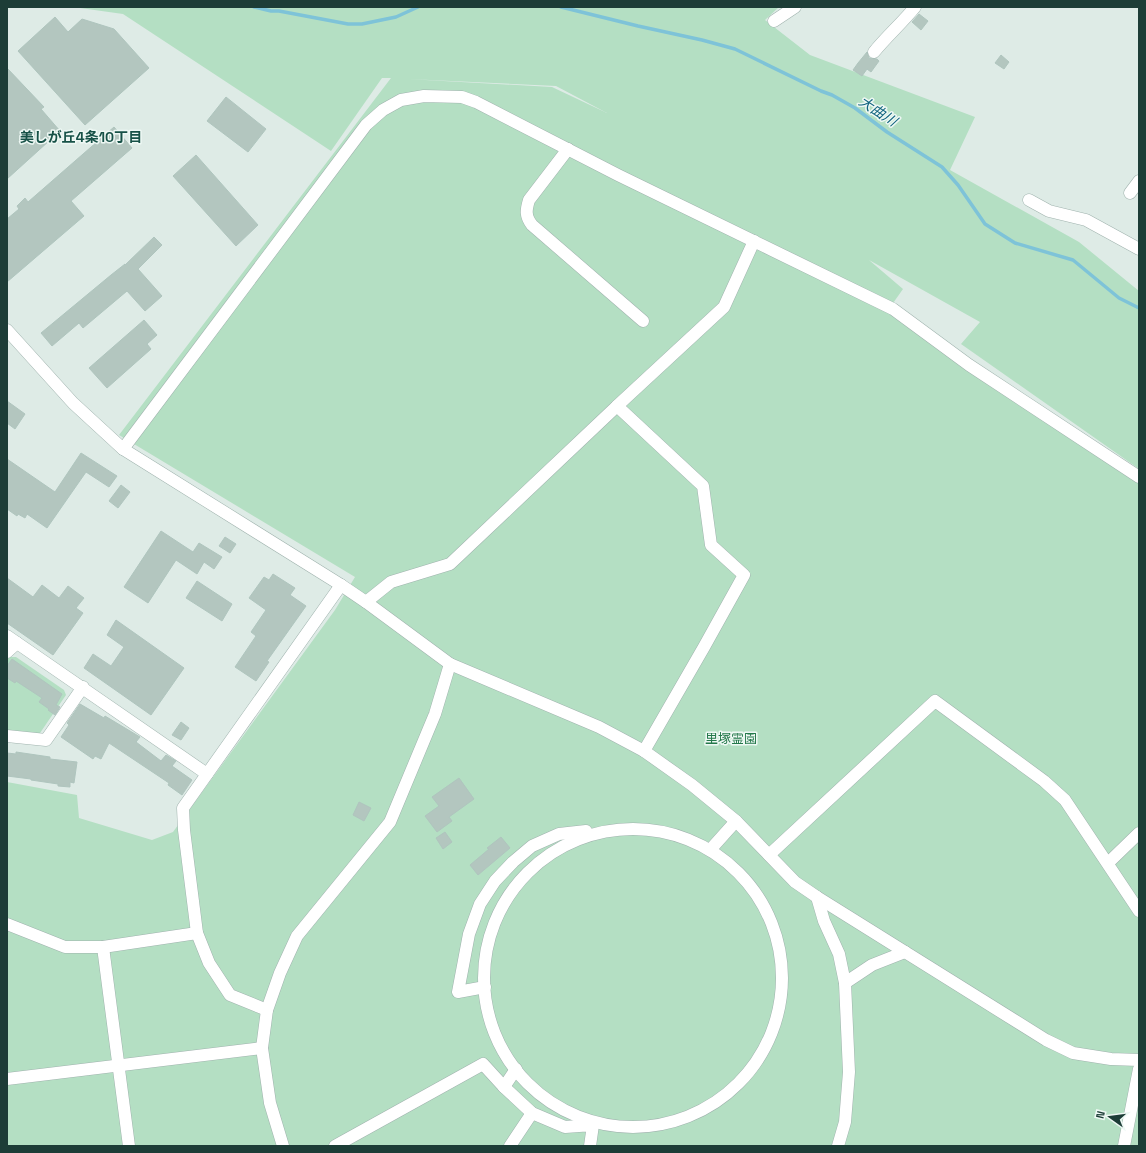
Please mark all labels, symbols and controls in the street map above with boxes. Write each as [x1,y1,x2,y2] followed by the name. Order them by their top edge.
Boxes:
[855,92,902,131] water label: 大曲川
[20,128,142,146] district label: 美しが丘4条10丁目
[705,730,757,747] park label: 里塚霊園
[1090,1097,1130,1137] north arrow
[1093,1109,1108,1120] text: N

